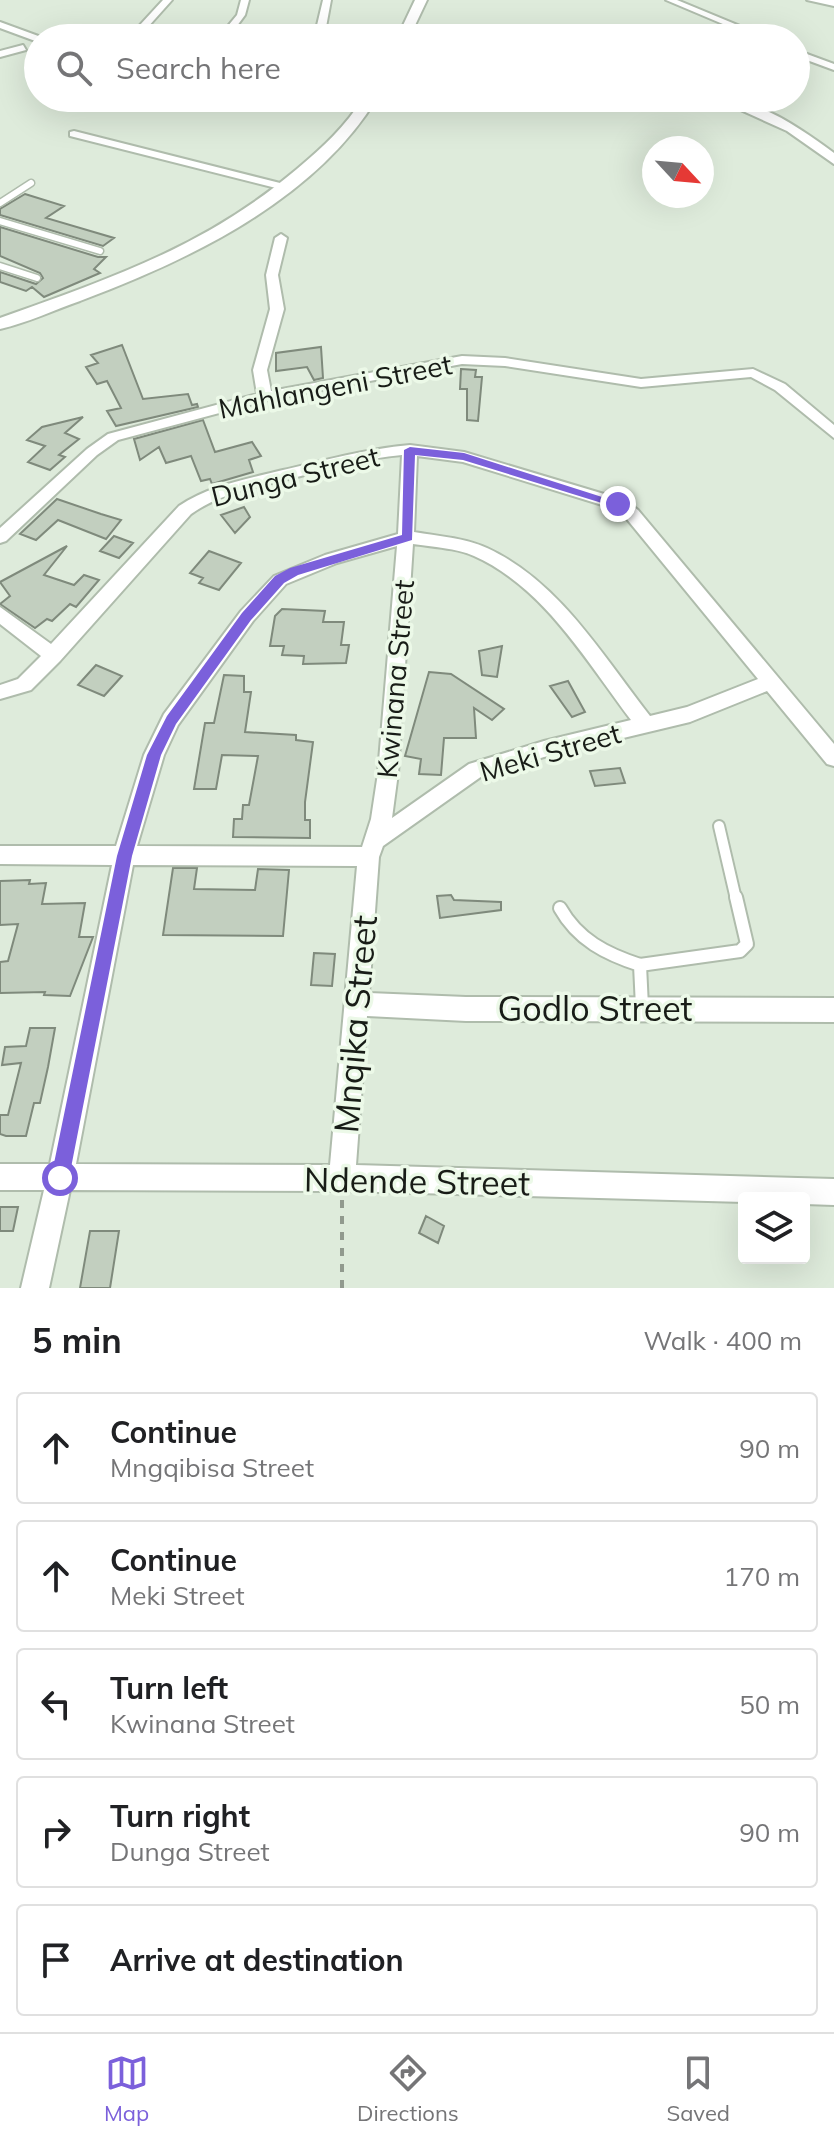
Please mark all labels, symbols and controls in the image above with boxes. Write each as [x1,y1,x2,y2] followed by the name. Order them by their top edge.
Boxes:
[24,24,810,112] search box
[52,46,96,90] icon: search
[116,49,281,87] text: Search here
[642,136,714,208] north arrow
[215,346,455,426] street label: Mahlangeni Street
[207,438,383,514] street label: Dunga Street
[600,486,636,522] route end
[369,578,421,780] street label: Kwinana Street
[475,715,625,789] street label: Meki Street
[324,913,386,1135] street label: Mnqika Street
[497,987,693,1030] street label: Godlo Street
[304,1158,530,1204] street label: Ndende Street
[42,1160,78,1196] route start
[738,1192,810,1264] map controls
[738,1192,810,1264] button: layers
[32,1319,122,1362] text: 5 min
[643,1324,802,1357] text: Walk · 400 m
[110,1413,237,1451] text: Continue
[34,1426,78,1470] icon: ahead
[739,1432,800,1465] text: 90 m
[110,1451,314,1484] text: Mngqibisa Street
[110,1541,237,1579] text: Continue
[34,1554,78,1598] icon: ahead
[724,1560,800,1593] text: 170 m
[110,1579,245,1612] text: Meki Street
[110,1669,228,1707] text: Turn left
[34,1682,78,1726] icon: left
[739,1688,800,1721] text: 50 m
[110,1707,295,1740] text: Kwinana Street
[110,1797,250,1835] text: Turn right
[34,1810,78,1854] icon: right
[739,1816,800,1849] text: 90 m
[110,1835,270,1868] text: Dunga Street
[34,1938,78,1982] icon: arrive
[110,1941,404,1979] text: Arrive at destination
[104,2051,149,2127] tab: Map
[357,2051,459,2127] tab: Directions
[667,2051,730,2127] tab: Saved

